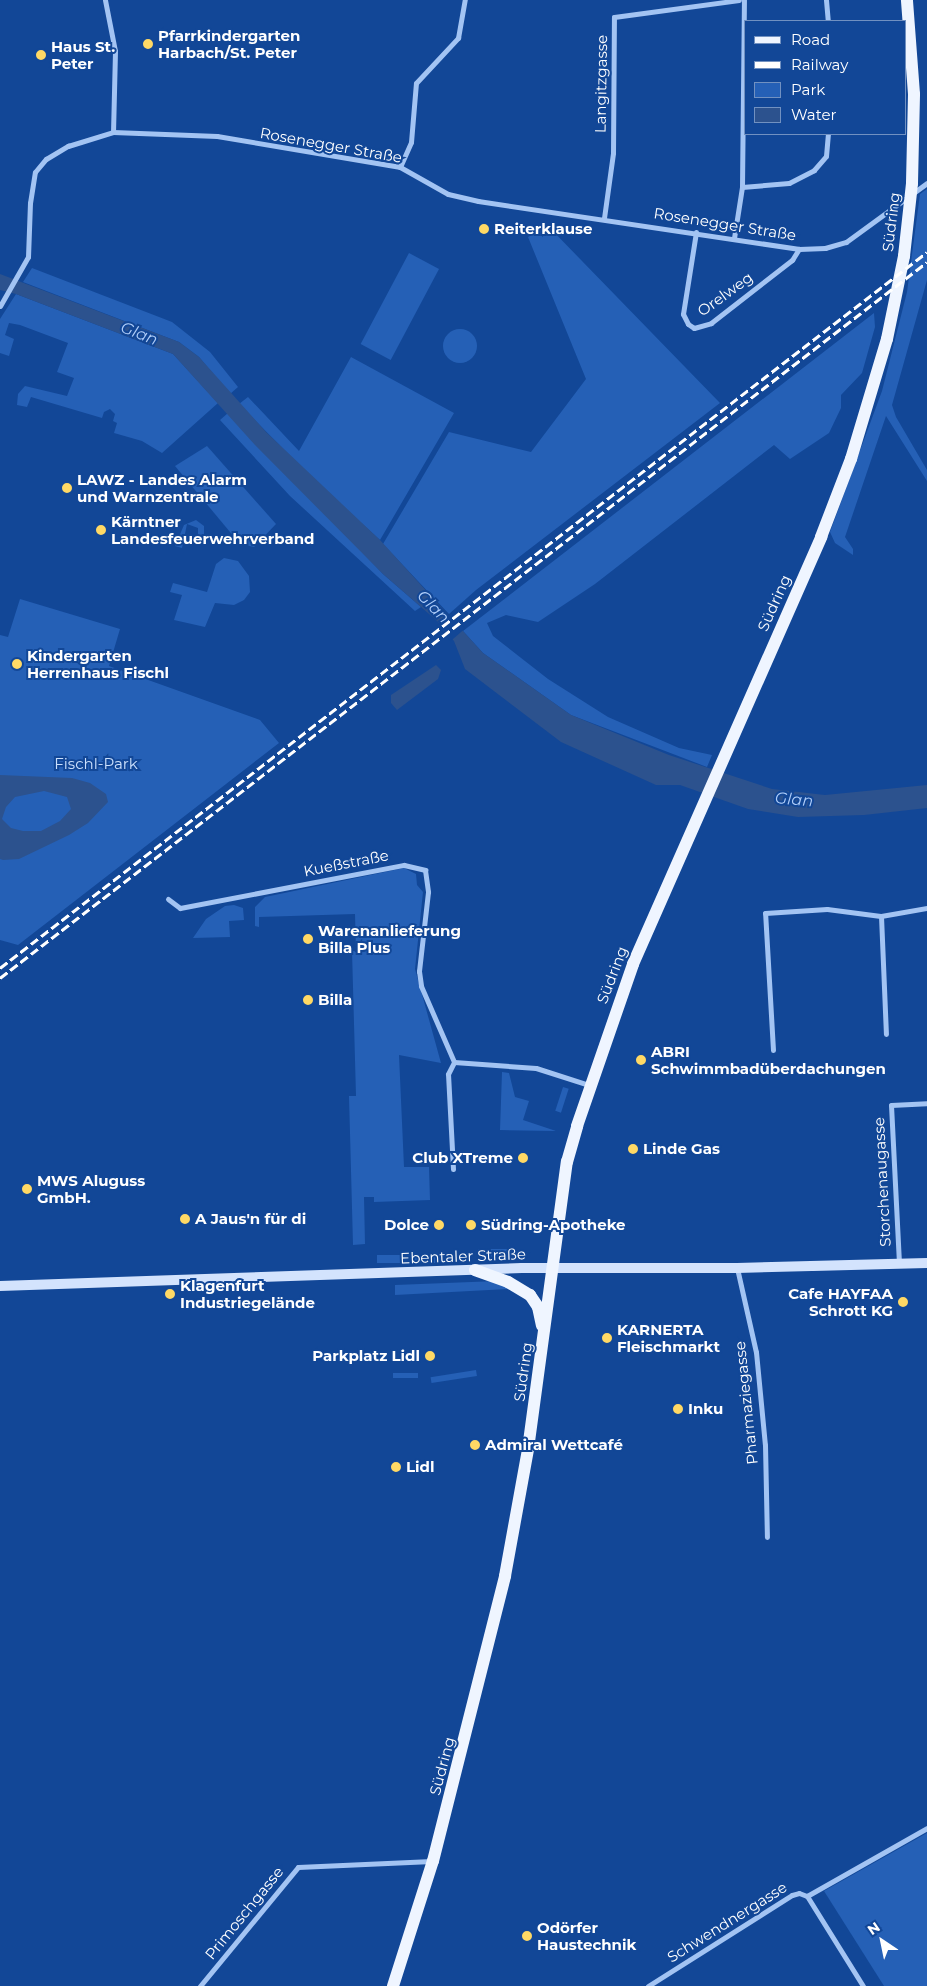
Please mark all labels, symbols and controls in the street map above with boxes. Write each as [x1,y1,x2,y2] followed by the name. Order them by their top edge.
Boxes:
[744,20,907,135] legend
[158,26,300,61] place label: Pfarrkindergarten Harbach/St. Peter
[791,30,830,49] text: Road
[591,35,611,133] street label: Langitzgasse
[51,37,115,72] place label: Haus St. Peter
[142,38,154,50] marker: Pfarrkindergarten Harbach/St. Peter
[35,49,47,61] marker: Haus St. Peter
[791,55,848,74] text: Railway
[791,80,825,99] text: Park
[791,105,837,124] text: Water
[259,124,403,166] street label: Rosenegger Straße
[878,191,904,253] street label: Südring
[652,204,798,244] street label: Rosenegger Straße
[494,220,592,238] place label: Reiterklause
[478,223,490,235] marker: Reiterklause
[694,268,756,320] street label: Orelweg
[118,318,160,350] water label: Glan
[77,470,247,505] place label: LAWZ - Landes Alarm und Warnzentrale
[61,482,73,494] marker: LAWZ - Landes Alarm und Warnzentrale
[111,512,314,547] place label: Kärntner Landesfeuerwehrverband
[95,524,107,536] marker: Kärntner Landesfeuerwehrverband
[754,572,794,634] street label: Südring
[413,587,453,627] water label: Glan
[27,646,169,681] place label: Kindergarten Herrenhaus Fischl
[11,658,23,670] marker: Kindergarten Herrenhaus Fischl
[54,755,138,773] park label: Fischl-Park
[774,789,814,811] water label: Glan
[302,846,390,880] street label: Kueßstraße
[318,921,461,956] place label: Warenanlieferung Billa Plus
[302,933,314,945] marker: Warenanlieferung Billa Plus
[593,944,631,1006] street label: Südring
[318,991,352,1009] place label: Billa
[302,994,314,1006] marker: Billa
[651,1042,886,1077] place label: ABRI Schwimmbadüberdachungen
[635,1054,647,1066] marker: ABRI Schwimmbadüberdachungen
[870,1117,894,1247] street label: Storchenaugasse
[643,1140,720,1158] place label: Linde Gas
[627,1143,639,1155] marker: Linde Gas
[412,1149,513,1167] place label: Club XTreme
[517,1152,529,1164] marker: Club XTreme
[37,1171,145,1206] place label: MWS Aluguss GmbH.
[21,1183,33,1195] marker: MWS Aluguss GmbH.
[195,1210,306,1228] place label: A Jaus'n für di
[179,1213,191,1225] marker: A Jaus'n für di
[384,1216,429,1234] place label: Dolce
[481,1216,626,1234] place label: Südring-Apotheke
[433,1219,445,1231] marker: Dolce
[465,1219,477,1231] marker: Südring-Apotheke
[400,1245,526,1267] street label: Ebentaler Straße
[180,1276,315,1311] place label: Klagenfurt Industriegelände
[788,1284,893,1319] place label: Cafe HAYFAA Schrott KG
[164,1288,176,1300] marker: Klagenfurt Industriegelände
[897,1296,909,1308] marker: Cafe HAYFAA Schrott KG
[617,1320,720,1355] place label: KARNERTA Fleischmarkt
[601,1332,613,1344] marker: KARNERTA Fleischmarkt
[731,1340,761,1466] street label: Pharmaziegasse
[510,1341,536,1403] street label: Südring
[312,1347,420,1365] place label: Parkplatz Lidl
[424,1350,436,1362] marker: Parkplatz Lidl
[688,1400,723,1418] place label: Inku
[672,1403,684,1415] marker: Inku
[485,1436,623,1454] place label: Admiral Wettcafé
[469,1439,481,1451] marker: Admiral Wettcafé
[406,1458,434,1476] place label: Lidl
[390,1461,402,1473] marker: Lidl
[426,1735,458,1797] street label: Südring
[201,1863,287,1963] street label: Primoschgasse
[664,1878,790,1966] street label: Schwendnergasse
[857,1916,907,1966] north arrow
[537,1918,636,1953] place label: Odörfer Haustechnik
[864,1918,883,1939] text: N
[521,1930,533,1942] marker: Odörfer Haustechnik

